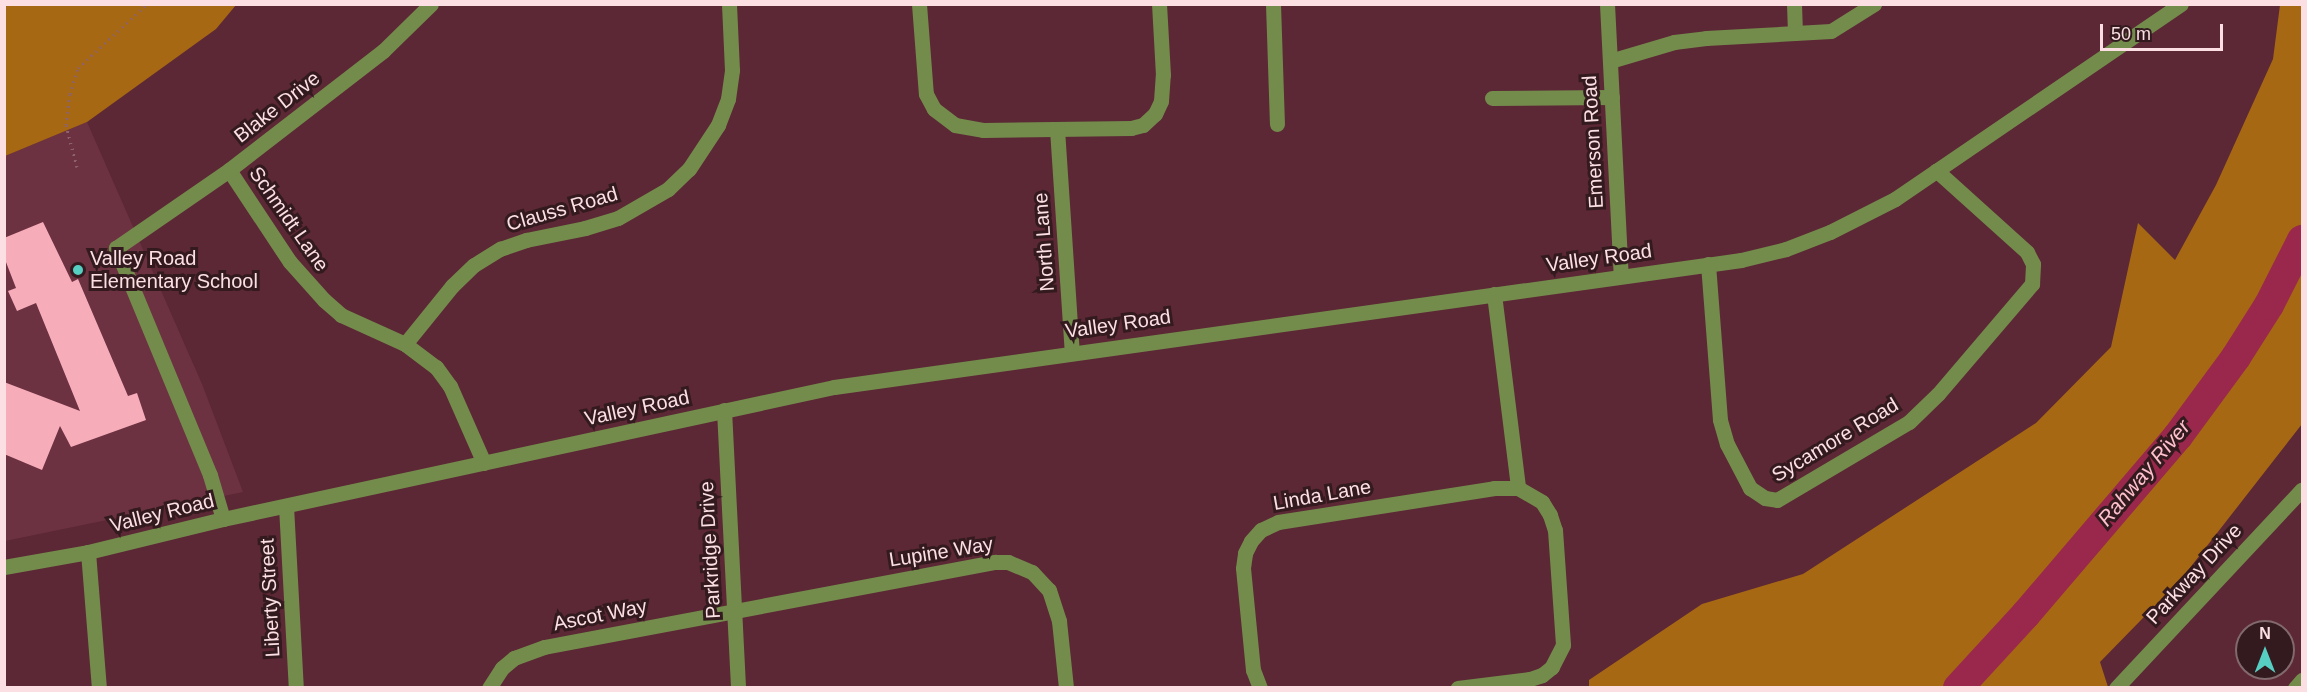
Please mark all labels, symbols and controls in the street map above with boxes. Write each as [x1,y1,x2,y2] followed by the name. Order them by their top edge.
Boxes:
[2103,12,2226,50] scale bar
[2111,24,2151,44] text: 50 m
[229,66,325,148] street label: Blake Drive
[1578,75,1608,209] street label: Emerson Road
[244,162,334,276] street label: Schmidt Lane
[504,182,620,236] street label: Clauss Road
[1029,192,1059,292] street label: North Lane
[1545,239,1653,277] street label: Valley Road
[90,246,258,293] place label: Valley Road Elementary School
[71,263,85,277] marker: Valley Road Elementary School
[1064,305,1172,343] street label: Valley Road
[582,385,692,431] street label: Valley Road
[1767,393,1903,487] street label: Sycamore Road
[2092,415,2196,531] water label: Rahway River
[1271,475,1373,515] street label: Linda Lane
[694,481,726,619] street label: Parkridge Drive
[107,488,217,538] street label: Valley Road
[2141,519,2247,629] street label: Parkway Drive
[887,532,995,572] street label: Lupine Way
[255,538,285,658] street label: Liberty Street
[551,594,649,636] street label: Ascot Way
[2235,620,2295,680] north arrow
[2259,625,2271,642] text: N

